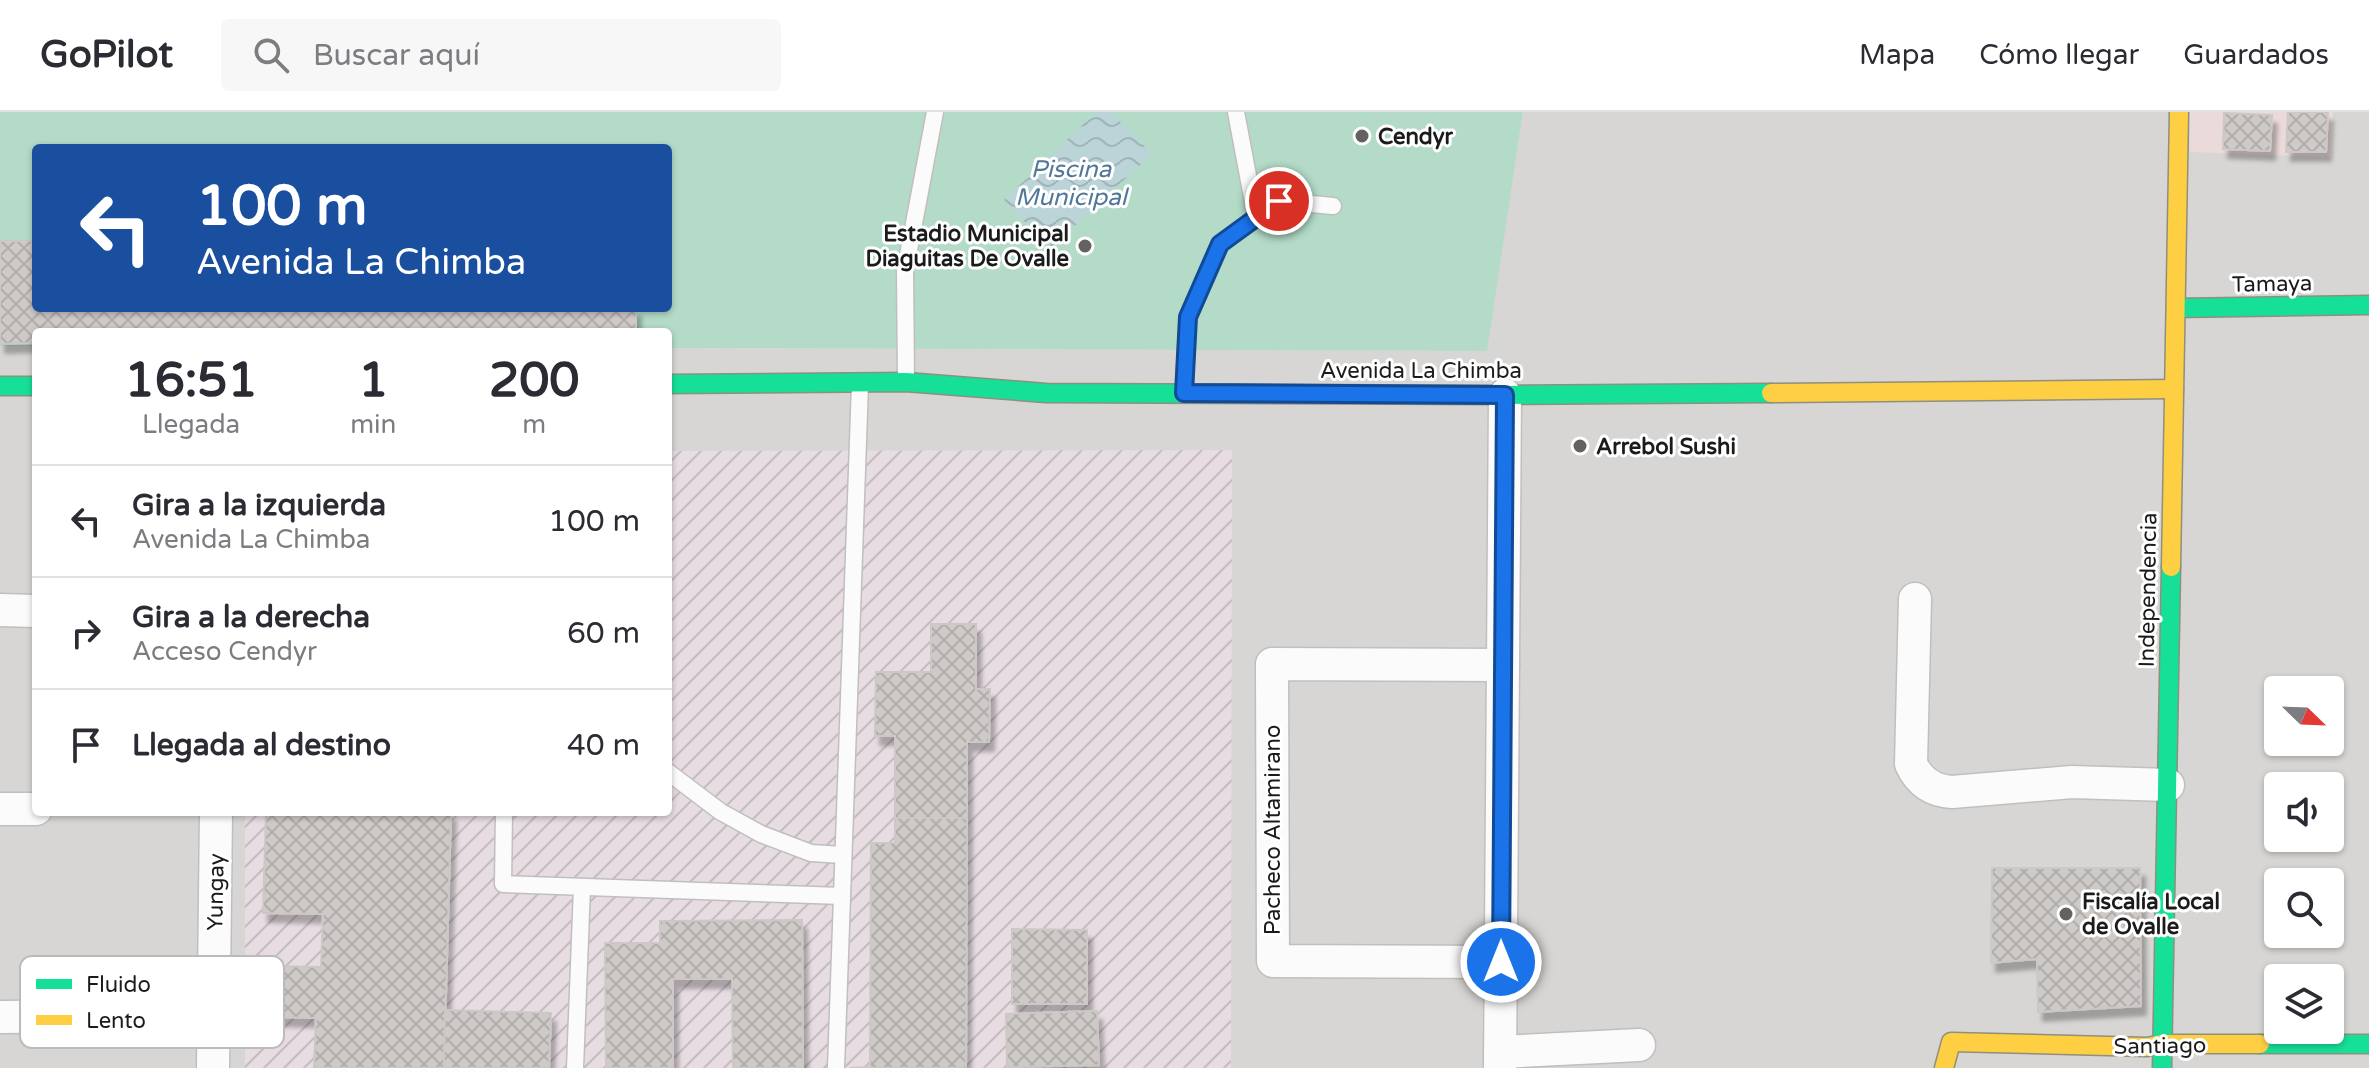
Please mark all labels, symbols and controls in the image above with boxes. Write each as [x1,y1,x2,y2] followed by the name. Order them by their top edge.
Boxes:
[221,19,781,91] search box
[40,32,173,78] text: GoPilot
[249,33,293,77] icon: search
[313,37,480,74] text: Buscar aquí
[1859,38,1935,72] text: Mapa
[1979,38,2139,72] text: Cómo llegar
[2183,38,2329,72] text: Guardados
[1378,124,1453,150] place label: Cendyr
[1353,127,1371,145] marker: Cendyr
[1015,155,1130,212] water label: Piscina Municipal
[1245,167,1313,235] pin
[196,173,367,240] text: 100 m
[64,176,168,280] icon: left
[1257,179,1301,223] icon: arrive
[866,221,1069,272] place label: Estadio Municipal Diaguitas De Ovalle
[1076,237,1094,255] marker: Estadio Municipal Diaguitas De Ovalle
[196,241,526,284] text: Avenida La Chimba
[2232,270,2312,298] street label: Tamaya
[125,352,258,410] text: 16:51
[358,352,388,410] text: 1
[489,352,579,410] text: 200
[1320,358,1522,384] street label: Avenida La Chimba
[142,409,240,440] text: Llegada
[350,409,396,440] text: min
[522,409,546,440] text: m
[1596,434,1736,460] place label: Arrebol Sushi
[1571,437,1589,455] marker: Arrebol Sushi
[132,487,386,524] text: Gira a la izquierda
[64,499,108,543] icon: left
[548,503,640,540] text: 100 m
[2134,512,2162,668] street label: Independencia
[132,524,370,555] text: Avenida La Chimba
[132,599,370,636] text: Gira a la derecha
[64,611,108,655] icon: right
[567,615,640,652] text: 60 m
[132,636,317,667] text: Acceso Cendyr
[2264,676,2344,756] north arrow
[2264,676,2344,1044] map controls
[64,723,108,767] icon: arrive
[1260,725,1286,935] street label: Pacheco Altamirano
[132,727,391,764] text: Llegada al destino
[567,727,640,764] text: 40 m
[2264,772,2344,852] button: sound
[202,853,230,931] street label: Yungay
[2264,868,2344,948] button: search
[2082,889,2220,940] place label: Fiscalía Local de Ovalle
[2057,905,2075,923] marker: Fiscalía Local de Ovalle
[1459,920,1543,1004] position arrow
[20,956,284,1048] legend
[2264,964,2344,1044] button: layers
[86,972,151,998] text: Fluido
[86,1008,146,1034] text: Lento
[2114,1032,2207,1060] street label: Santiago

